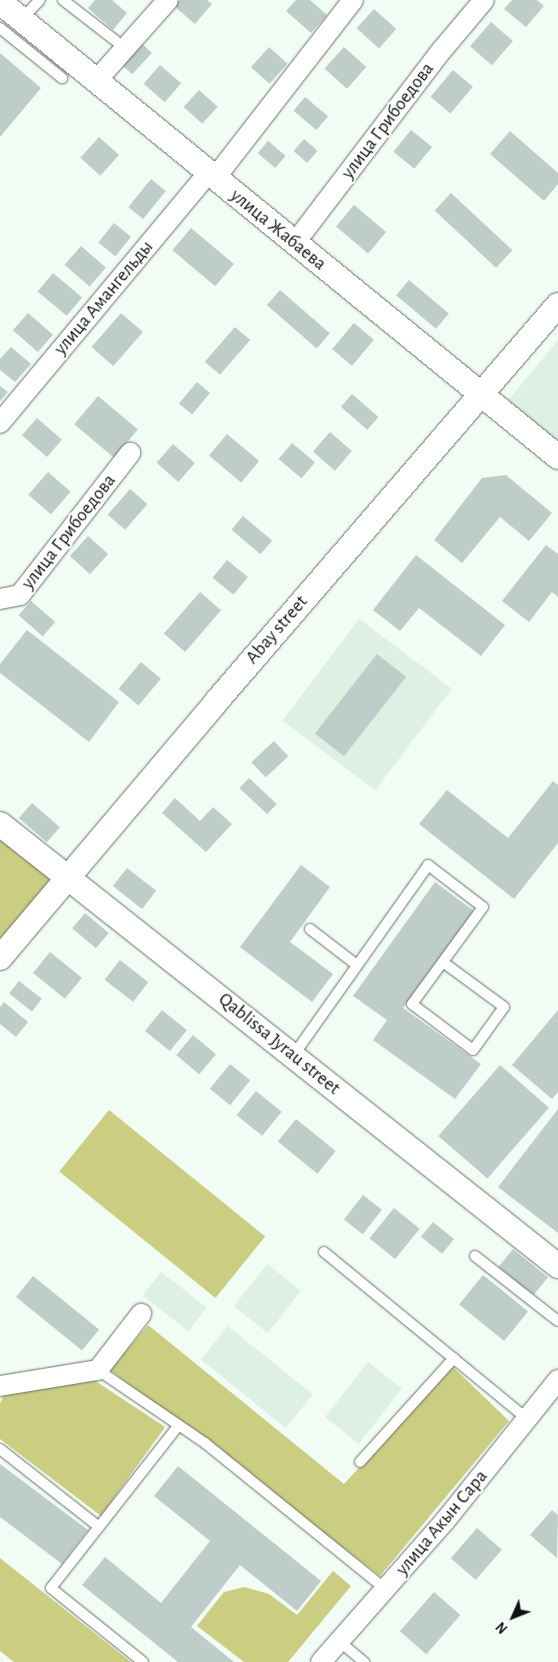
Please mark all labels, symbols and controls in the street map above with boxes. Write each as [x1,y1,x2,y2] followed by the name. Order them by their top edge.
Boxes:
[337,58,439,184] street label: улица Грибоедова
[225,184,331,276] street label: улица Жабаева
[50,236,158,360] street label: улица Амангельды
[17,470,121,594] street label: улица Грибоедова
[241,591,313,669] street label: Abay street
[214,988,344,1100] street label: Qablissa Jyrau street
[391,1466,493,1580] street label: улица Акын Сара
[488,1592,538,1642] north arrow
[494,1619,511,1636] text: N

